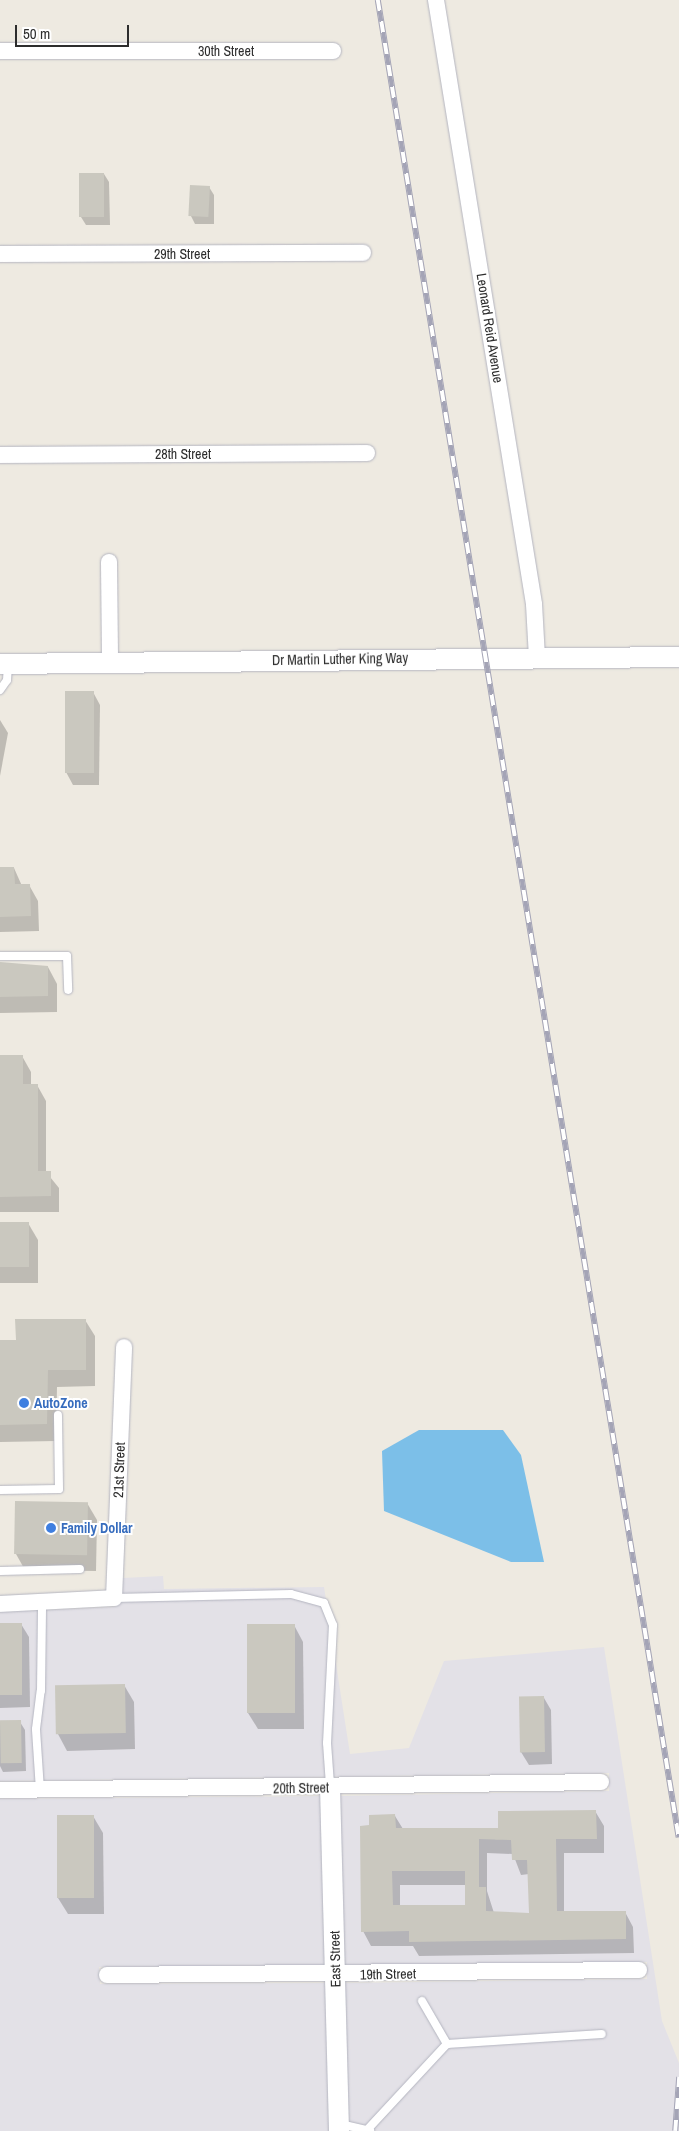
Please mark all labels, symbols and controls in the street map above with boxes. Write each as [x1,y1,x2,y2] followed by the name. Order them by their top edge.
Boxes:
[18,15,131,47] scale bar
[23,23,50,44] text: 50 m
[198,43,254,59] street label: 30th Street
[154,246,210,262] street label: 29th Street
[473,272,507,384] street label: Leonard Reid Avenue
[155,446,211,462] street label: 28th Street
[272,649,408,669] street label: Dr Martin Luther King Way
[34,1395,88,1411] place label: AutoZone
[18,1397,30,1409] marker: AutoZone
[110,1442,128,1498] street label: 21st Street
[61,1520,133,1536] place label: Family Dollar
[45,1522,57,1534] marker: Family Dollar
[273,1779,329,1797] street label: 20th Street
[326,1930,344,1988] street label: East Street
[360,1965,416,1983] street label: 19th Street

